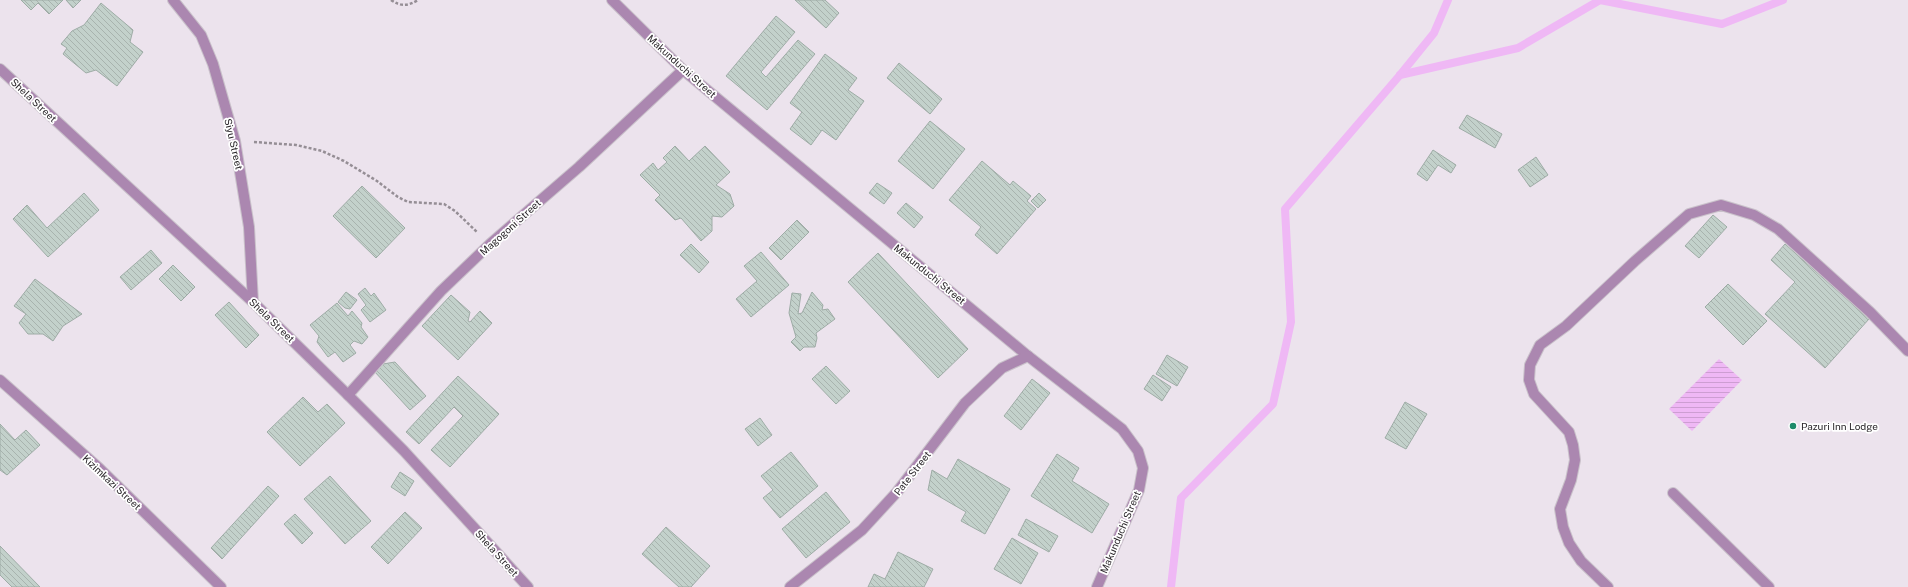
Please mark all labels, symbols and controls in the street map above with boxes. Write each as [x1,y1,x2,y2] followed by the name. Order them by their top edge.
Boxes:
[645,32,719,100] street label: Makunduchi Street
[9,76,59,124] street label: Shela Street
[222,117,246,171] street label: Siyu Street
[477,196,543,257] street label: Magogoni Street
[892,241,968,307] street label: Makunduchi Street
[247,295,297,345] street label: Shela Street
[1801,420,1878,432] place label: Pazuri Inn Lodge
[1788,421,1798,431] marker: Pazuri Inn Lodge
[891,449,933,497] street label: Pate Street
[80,452,144,512] street label: Kizimkazi Street
[1097,489,1143,575] street label: Makunduchi Street
[473,527,521,579] street label: Shela Street

